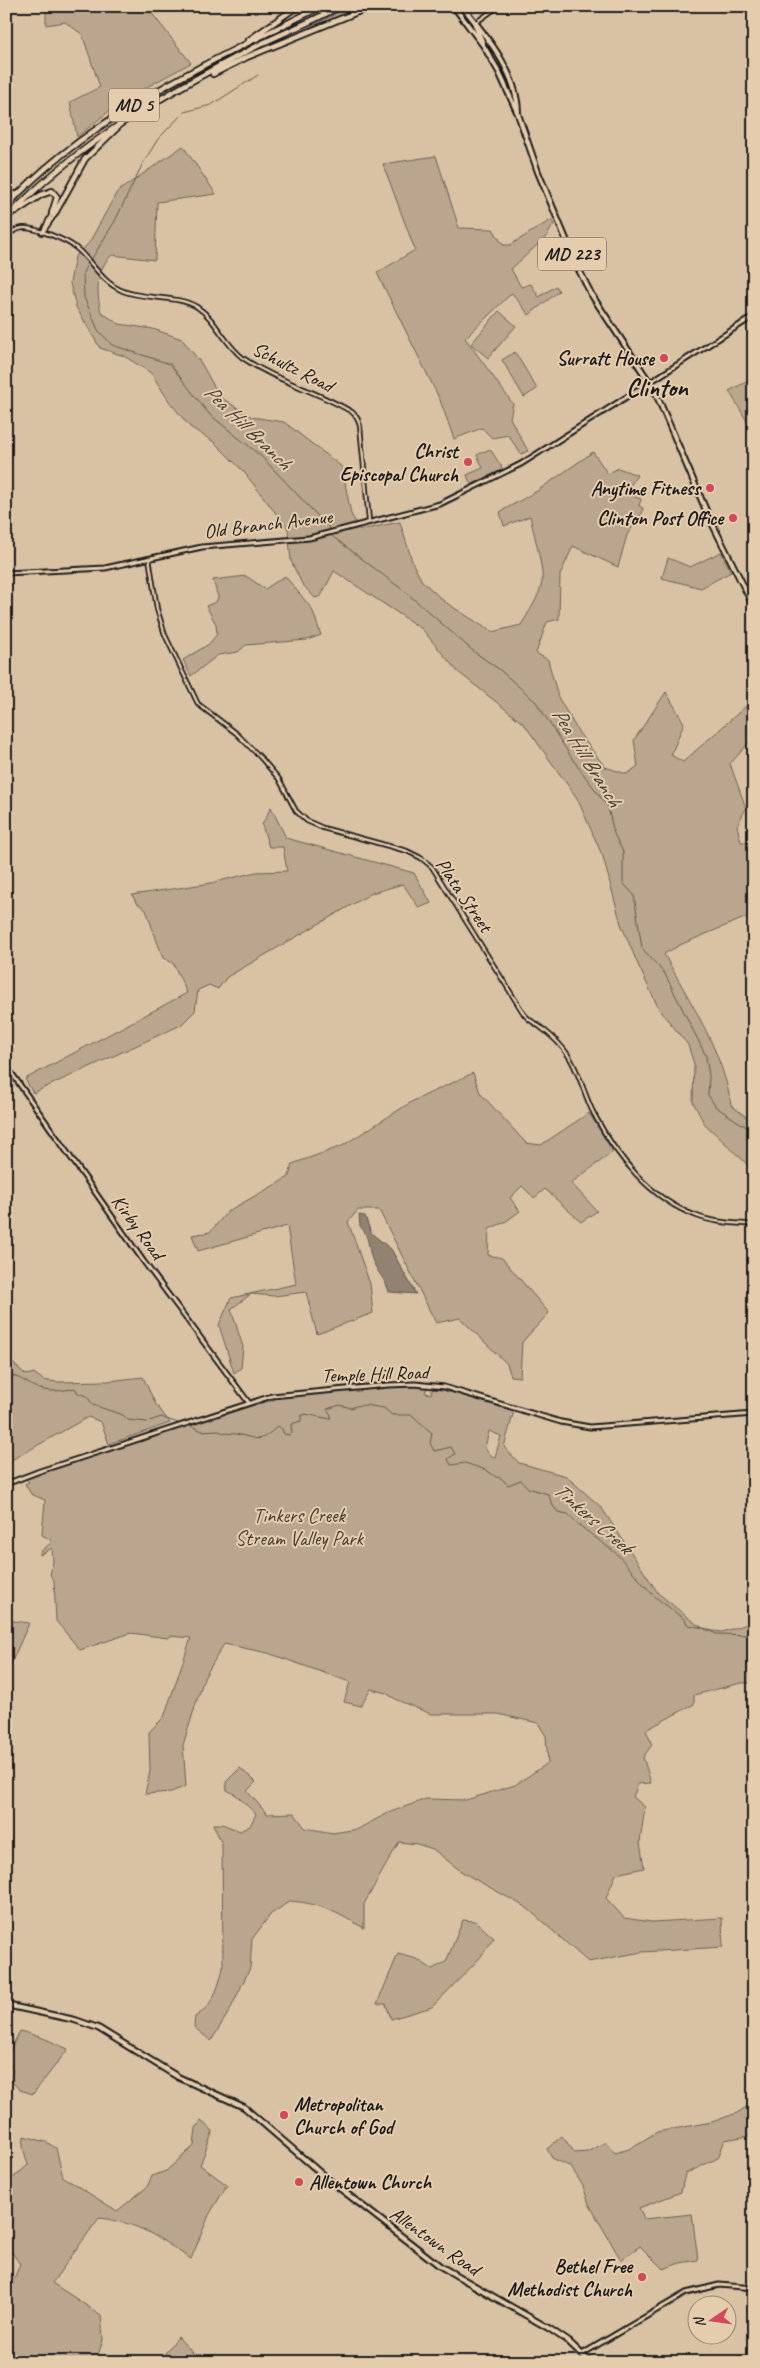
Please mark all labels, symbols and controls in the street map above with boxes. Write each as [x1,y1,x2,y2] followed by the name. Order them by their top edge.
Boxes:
[109,88,159,122] road number: MD 5
[538,238,606,270] road number: MD 223
[248,336,341,399] street label: Schultz Road
[557,346,655,371] place label: Surratt House
[658,352,670,364] marker: Surratt House
[626,372,689,404] district label: Clinton
[199,379,298,476] water label: Pea Hill Branch
[340,439,460,487] place label: Christ Episcopal Church
[462,456,474,468] marker: Christ Episcopal Church
[591,476,702,502] place label: Anytime Fitness
[704,482,716,494] marker: Anytime Fitness
[203,504,335,544] street label: Old Branch Avenue
[597,506,725,531] place label: Clinton Post Office
[727,512,739,524] marker: Clinton Post Office
[546,703,628,812] water label: Pea Hill Branch
[430,853,499,939] street label: Plata Street
[106,1189,172,1267] street label: Kirby Road
[321,1360,432,1388] street label: Temple Hill Road
[548,1477,641,1562] water label: Tinkers Creek
[235,1503,365,1551] park label: Tinkers Creek Stream Valley Park
[294,2092,397,2140] place label: Metropolitan Church of God
[278,2109,290,2121] marker: Metropolitan Church of God
[309,2170,433,2195] place label: Allentown Church
[293,2176,305,2188] marker: Allentown Church
[385,2201,487,2283] street label: Allentown Road
[507,2254,634,2302] place label: Bethel Free Methodist Church
[636,2271,648,2283] marker: Bethel Free Methodist Church
[688,2296,738,2346] north arrow
[690,2314,709,2329] text: N

